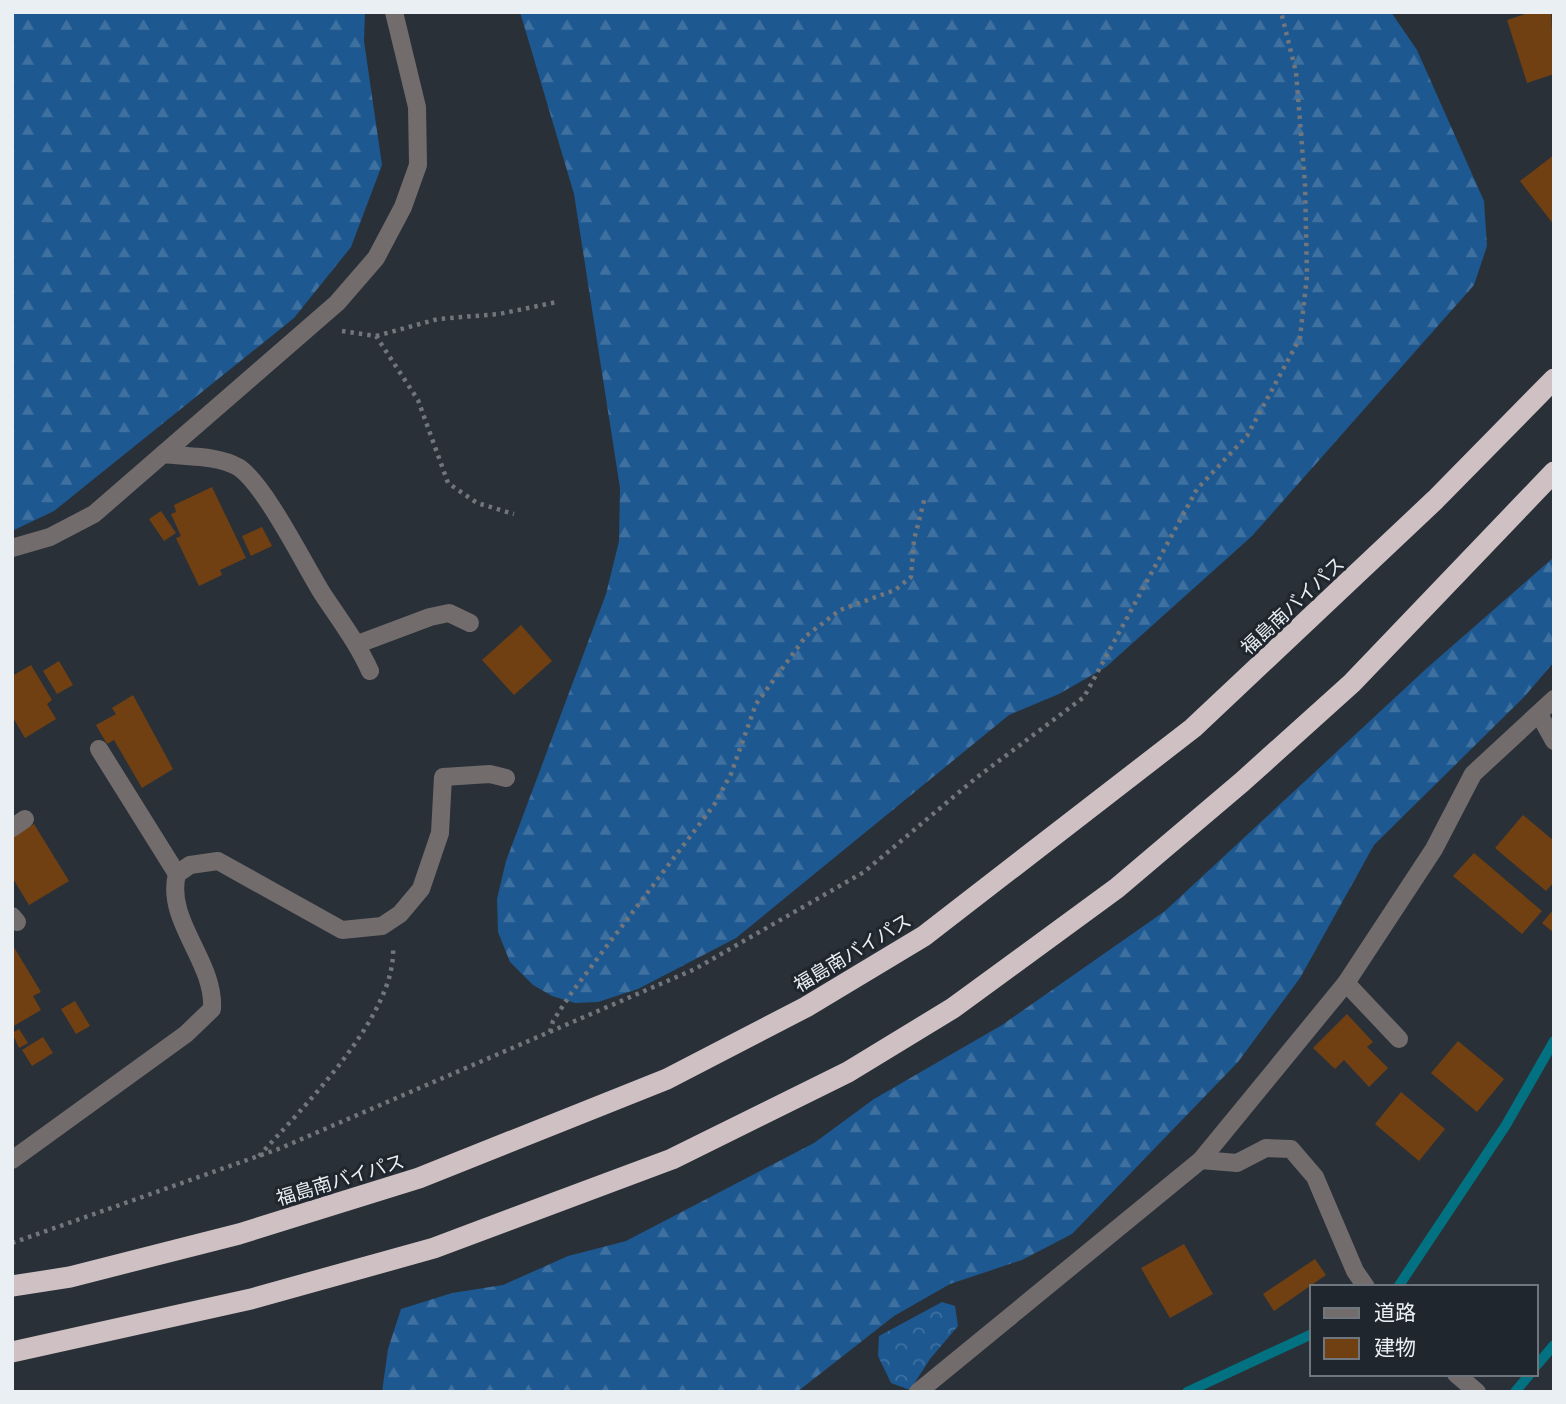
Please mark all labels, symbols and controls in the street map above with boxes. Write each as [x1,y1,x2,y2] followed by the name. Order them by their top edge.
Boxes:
[1236,551,1348,659] street label: 福島南バイパス
[789,908,915,996] street label: 福島南バイパス
[273,1149,407,1209] street label: 福島南バイパス
[1310,1285,1538,1376] legend
[1374,1299,1416,1324] text: 道路
[1374,1334,1416,1359] text: 建物

